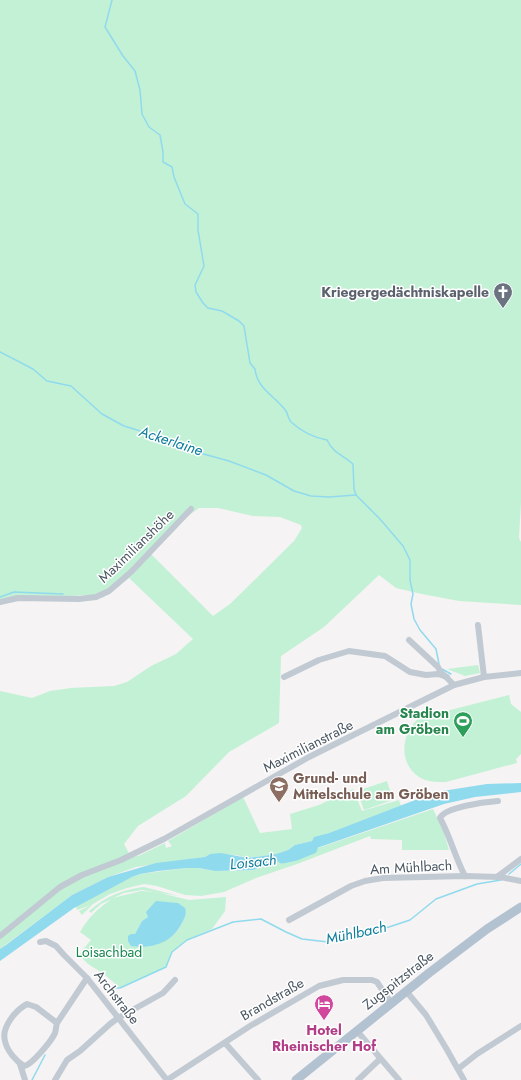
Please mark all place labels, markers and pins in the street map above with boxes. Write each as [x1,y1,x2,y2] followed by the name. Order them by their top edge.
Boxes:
[492,281,514,309] church icon: Kriegergedächtniskapelle
[321,282,489,302] place label: Kriegergedächtniskapelle
[376,703,449,739] place label: Stadion am Gröben
[452,710,474,738] sports icon: Stadion am Gröben
[293,768,449,804] place label: Grund- und Mittelschule am Gröben
[268,775,290,803] school or university icon: Grund- und Mittelschule am Gröben
[313,993,335,1021] hotel icon: Hotel Rheinischer Hof
[272,1020,377,1056] place label: Hotel Rheinischer Hof

